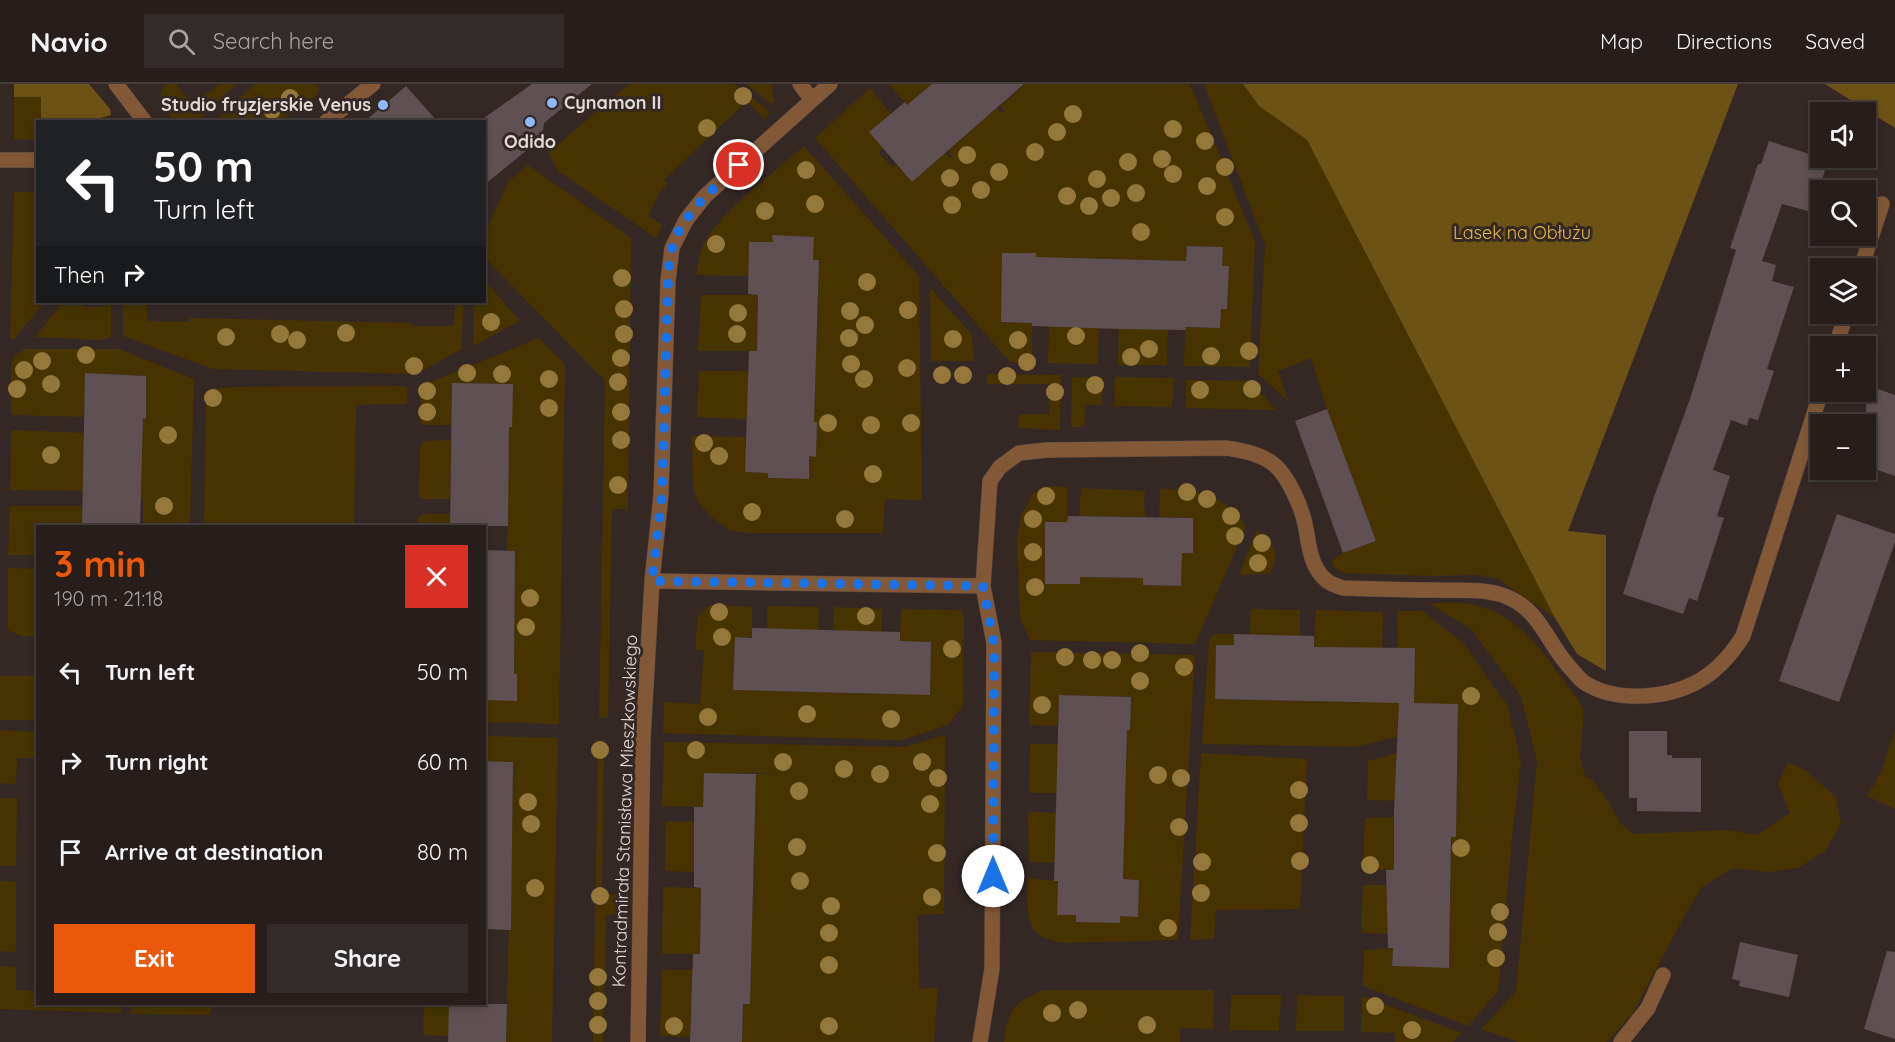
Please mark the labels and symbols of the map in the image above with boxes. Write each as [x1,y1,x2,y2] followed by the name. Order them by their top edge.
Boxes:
[564,91,661,114] place label: Cynamon II
[161,93,371,116] place label: Studio fryzjerskie Venus
[545,96,559,110] marker: Cynamon II
[376,98,390,112] marker: Studio fryzjerskie Venus
[523,115,537,129] marker: Odido
[504,130,556,153] place label: Odido
[713,139,764,190] pin
[1453,221,1591,244] park label: Lasek na Obłużu
[607,634,642,988] street label: Kontradmirała Stanisława Mieszkowskiego
[961,844,1025,908] position arrow

